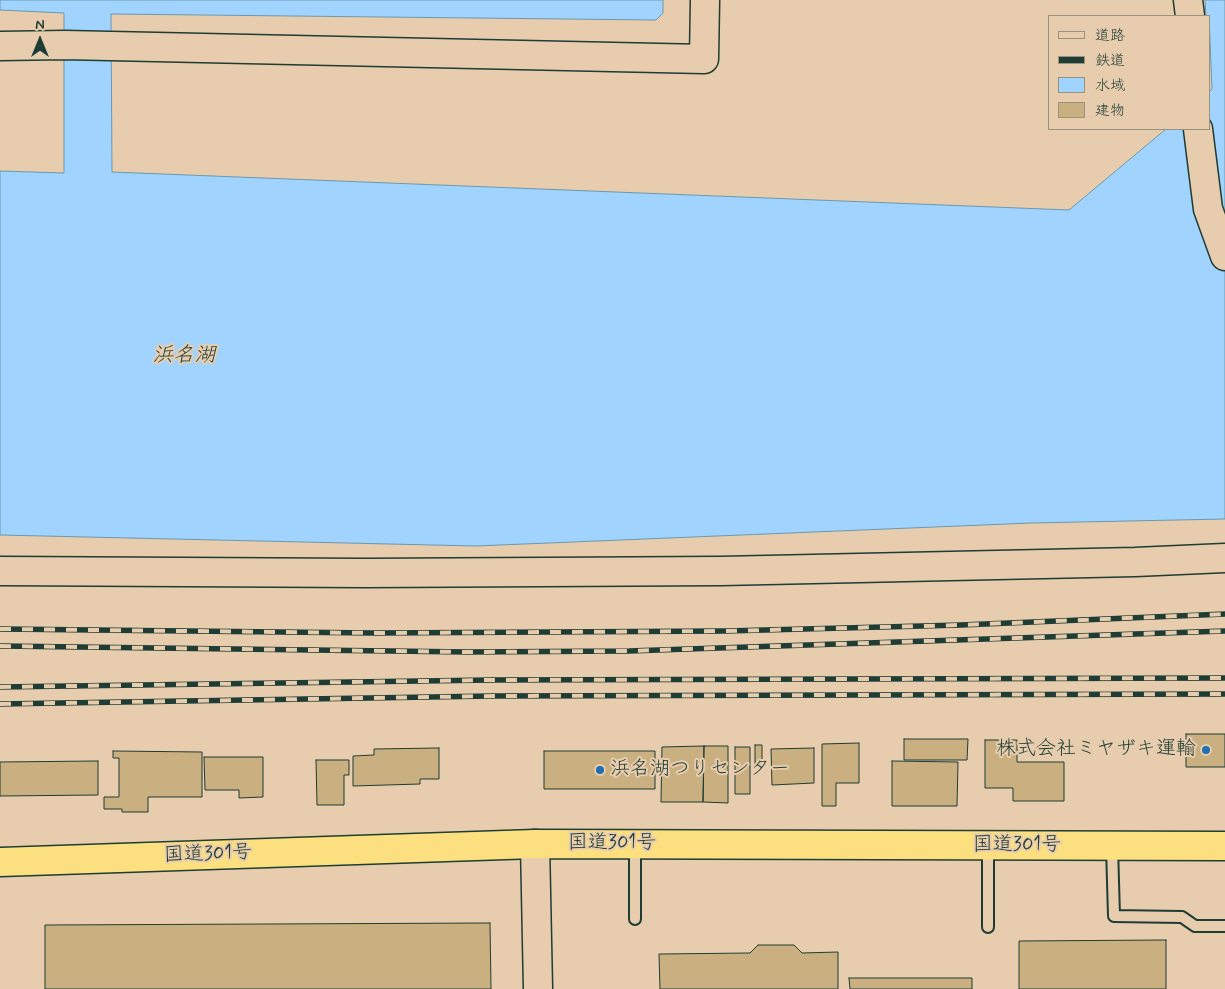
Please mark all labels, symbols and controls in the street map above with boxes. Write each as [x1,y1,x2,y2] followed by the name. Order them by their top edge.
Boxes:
[15,15,65,65] north arrow
[1048,15,1210,130] legend
[35,16,45,34] text: N
[1095,26,1125,46] text: 道路
[1095,51,1125,71] text: 鉄道
[1095,76,1125,96] text: 水域
[1095,101,1125,121] text: 建物
[153,344,215,370] water label: 浜名湖
[996,738,1196,762] place label: 株式会社ミヤザキ運輸
[1200,744,1212,756] marker: 株式会社ミヤザキ運輸
[610,758,790,782] place label: 浜名湖つりセンター
[594,764,606,776] marker: 浜名湖つりセンター
[568,832,656,856] street label: 国道301号
[973,834,1061,858] street label: 国道301号
[163,841,253,869] street label: 国道301号

